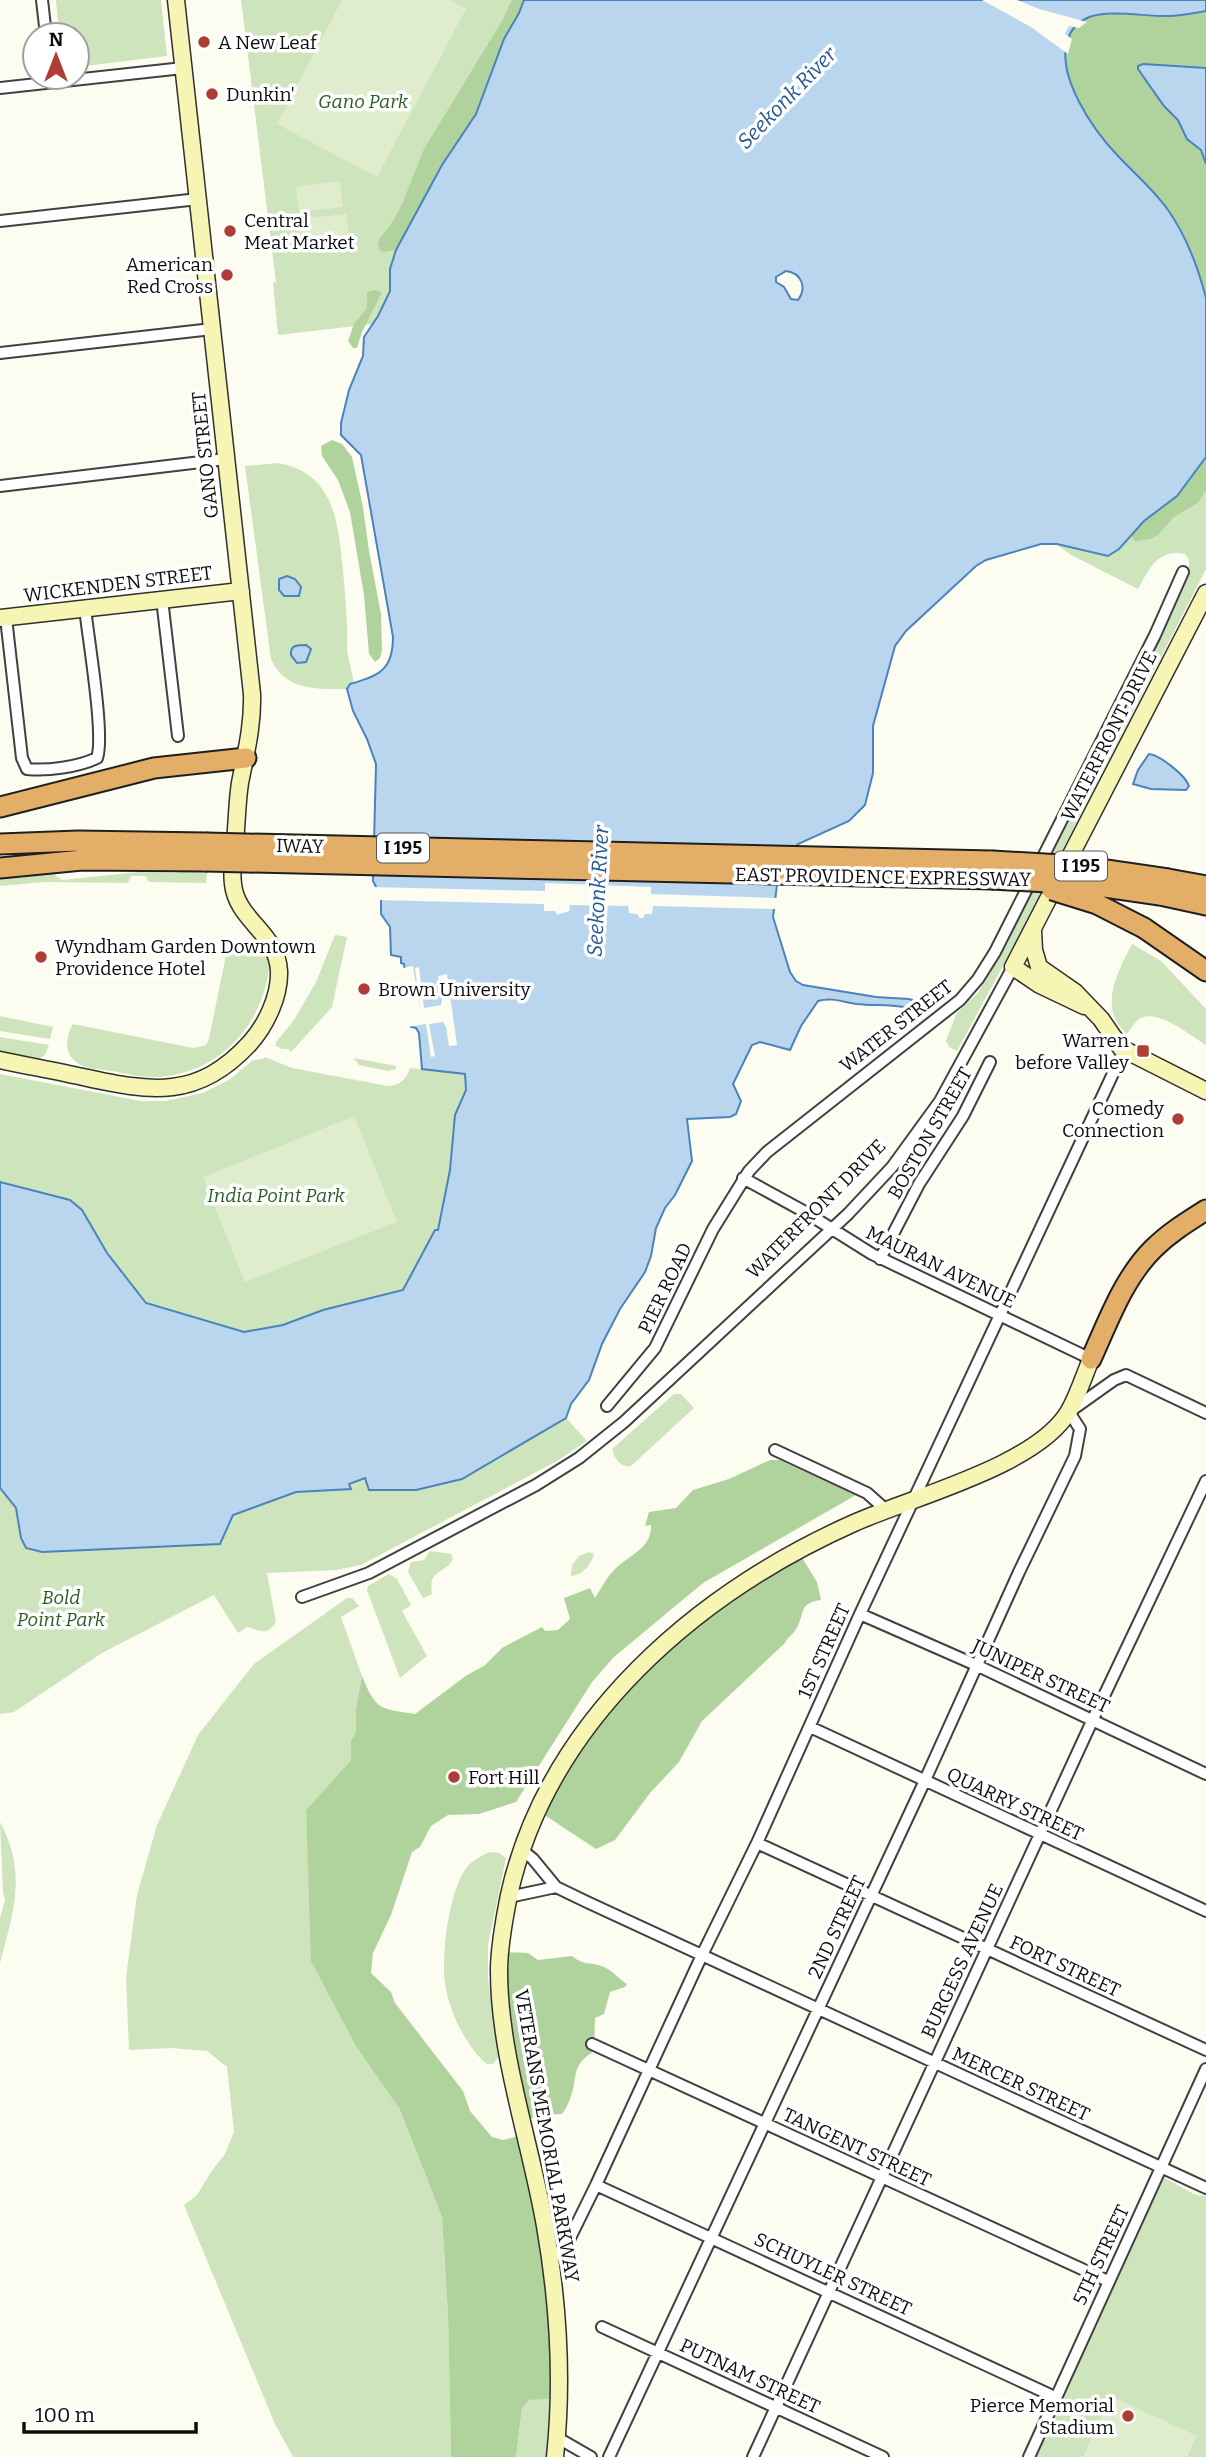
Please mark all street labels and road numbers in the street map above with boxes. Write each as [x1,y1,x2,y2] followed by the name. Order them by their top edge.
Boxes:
[187,390,223,520] street label: GANO STREET
[22,561,214,607] street label: WICKENDEN STREET
[1056,647,1162,825] street label: WATERFRONT DRIVE
[276,834,325,858] street label: IWAY
[377,834,429,862] road number: I 195
[1055,852,1107,880] road number: I 195
[735,863,1032,891] street label: EAST PROVIDENCE EXPRESSWAY
[835,975,957,1077] street label: WATER STREET
[883,1063,977,1203] street label: BOSTON STREET
[742,1135,890,1283] street label: WATERFRONT DRIVE
[862,1221,1020,1313] street label: MAURAN AVENUE
[633,1239,697,1337] street label: PIER ROAD
[793,1600,855,1702] street label: 1ST STREET
[968,1634,1113,1718] street label: JUNIPER STREET
[943,1762,1087,1846] street label: QUARRY STREET
[803,1872,871,1982] street label: 2ND STREET
[916,1880,1008,2042] street label: BURGESS AVENUE
[1006,1930,1124,2002] street label: FORT STREET
[510,1988,584,2285] street label: VETERANS MEMORIAL PARKWAY
[949,2042,1093,2126] street label: MERCER STREET
[779,2103,935,2191] street label: TANGENT STREET
[1068,2201,1134,2309] street label: 5TH STREET
[751,2227,915,2321] street label: SCHUYLER STREET
[676,2333,824,2419] street label: PUTNAM STREET

